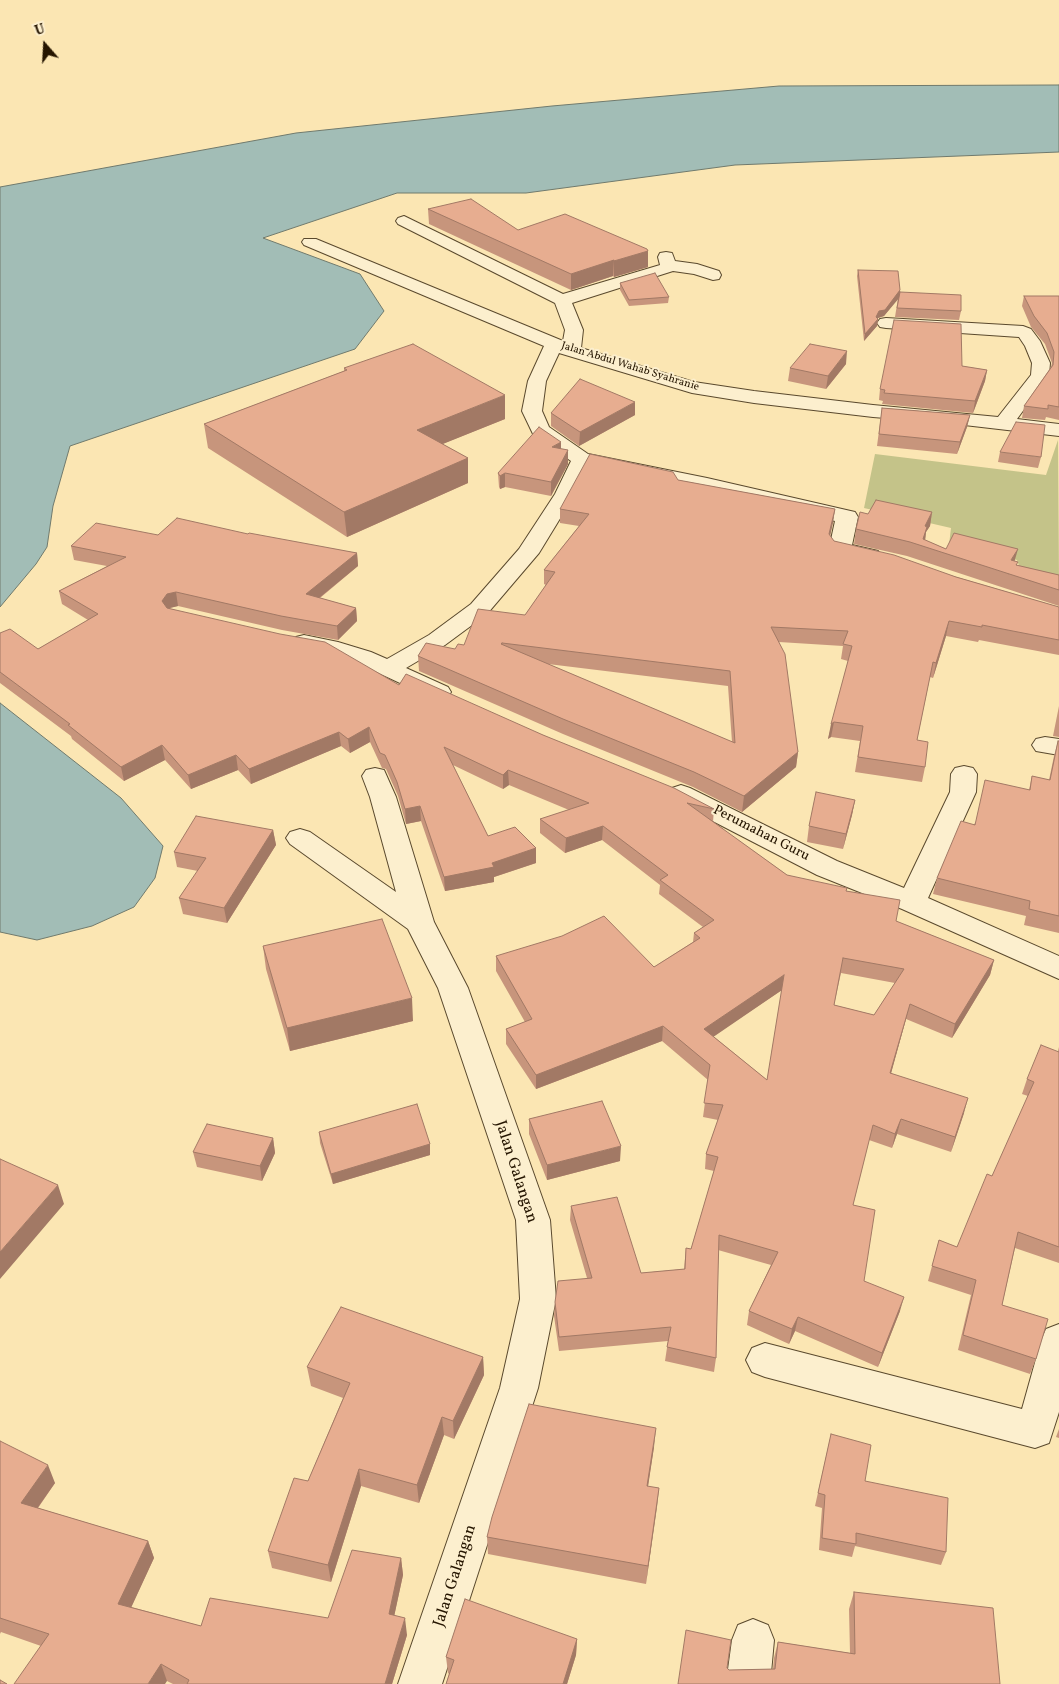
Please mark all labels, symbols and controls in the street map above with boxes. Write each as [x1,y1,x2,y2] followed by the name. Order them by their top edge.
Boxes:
[20,20,70,70] north arrow
[32,20,48,41] text: U
[559,340,701,394] street label: Jalan Abdul Wahab Syahranie
[710,802,812,866] street label: Perumahan Guru
[489,1118,541,1226] street label: Jalan Galangan
[430,1522,482,1630] street label: Jalan Galangan

